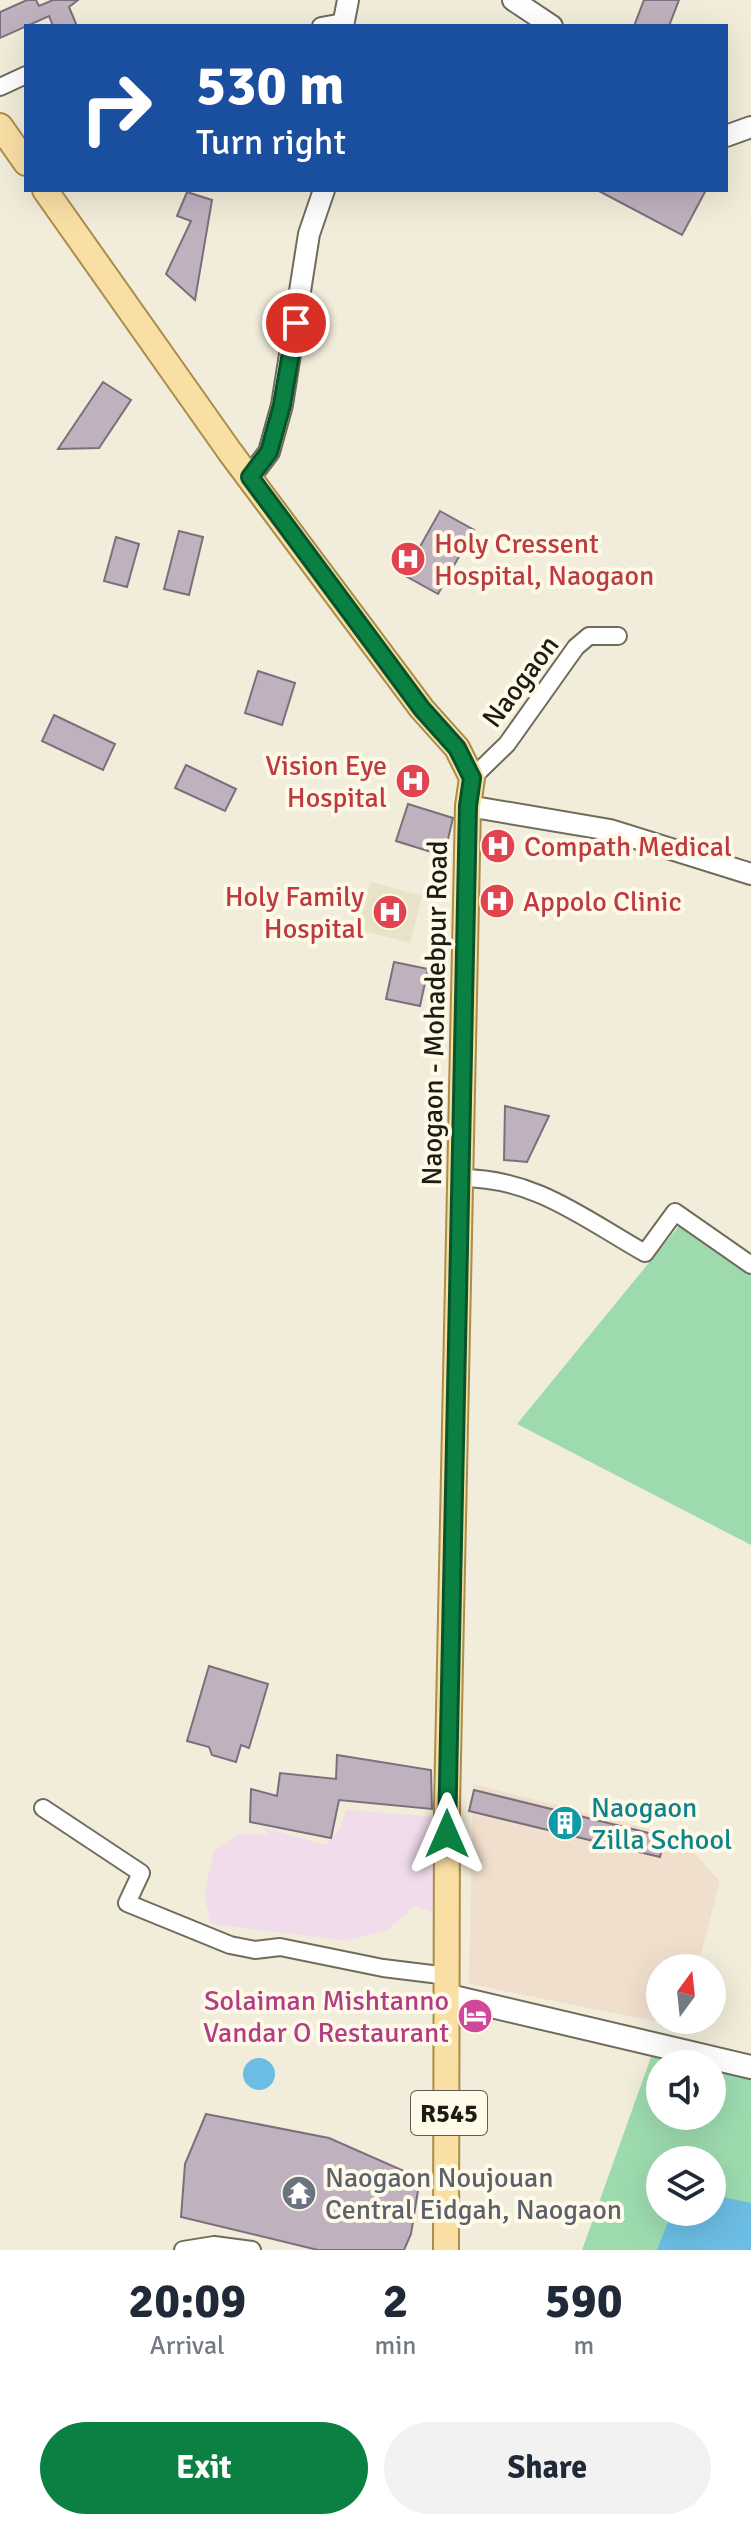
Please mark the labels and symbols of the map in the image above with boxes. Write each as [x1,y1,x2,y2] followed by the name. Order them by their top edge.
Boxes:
[262,289,330,357] pin
[434,527,654,593] place label: Holy Cressent Hospital, Naogaon
[389,540,427,578] hospital icon: Holy Cressent Hospital, Naogaon
[475,629,566,734] street label: Naogaon
[265,749,387,815] place label: Vision Eye Hospital
[394,762,432,800] hospital icon: Vision Eye Hospital
[479,827,517,865] hospital icon: Compath Medical
[524,830,732,864] place label: Compath Medical
[415,840,455,1186] street label: Naogaon - Mohadebpur Road
[225,880,364,946] place label: Holy Family Hospital
[478,882,516,920] hospital icon: Appolo Clinic
[523,885,682,919] place label: Appolo Clinic
[371,893,409,931] hospital icon: Holy Family Hospital
[591,1791,732,1857] place label: Naogaon Zilla School
[405,1792,489,1876] position arrow
[546,1804,584,1842] building icon: Naogaon Zilla School
[646,1954,726,2034] north arrow
[203,1984,449,2050] place label: Solaiman Mishtanno Vandar O Restaurant
[456,1997,494,2035] hotel icon: Solaiman Mishtanno Vandar O Restaurant
[411,2091,487,2135] road number: R545
[325,2161,622,2227] place label: Naogaon Noujouan Central Eidgah, Naogaon
[280,2174,318,2212] temple icon: Naogaon Noujouan Central Eidgah, Naogaon

